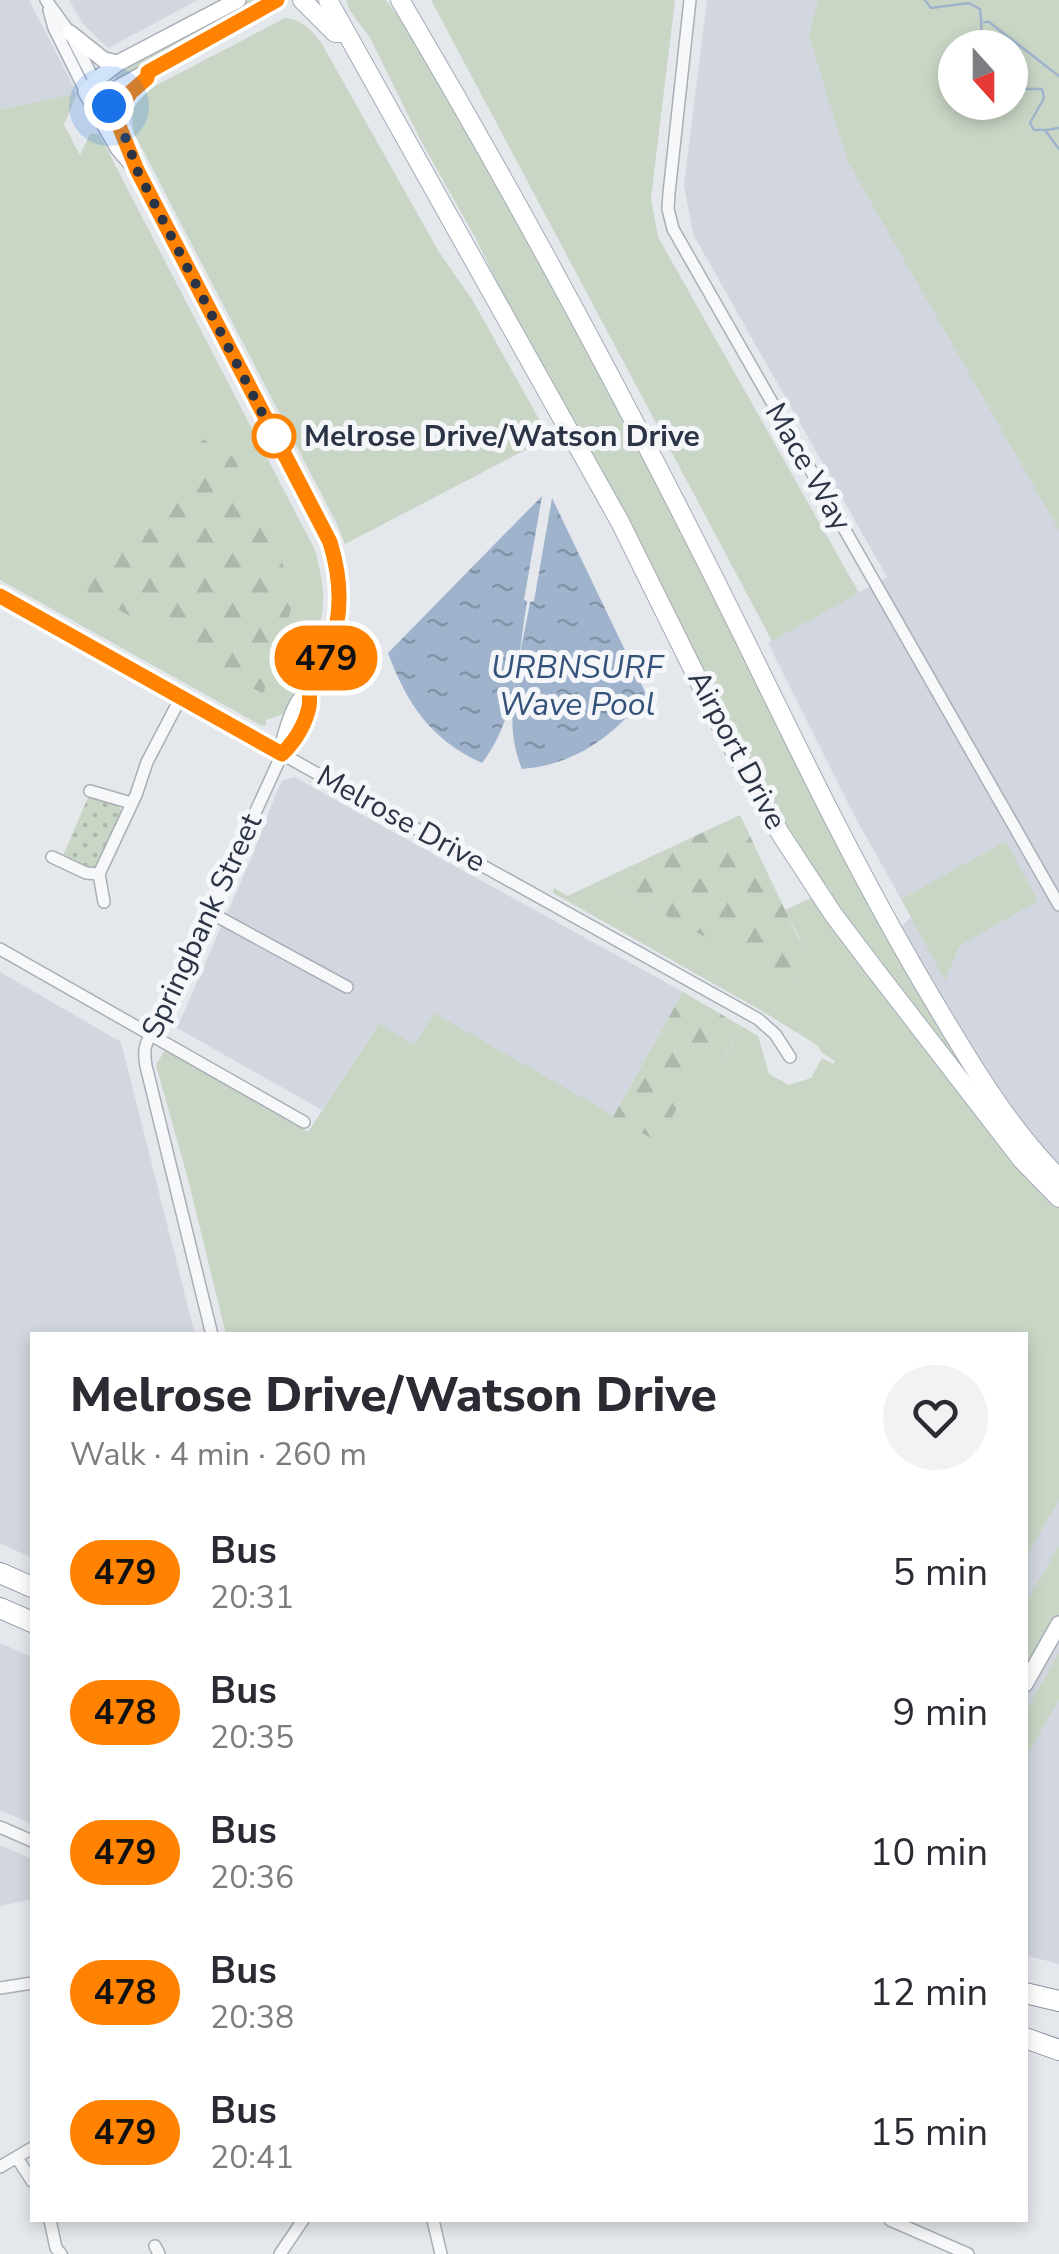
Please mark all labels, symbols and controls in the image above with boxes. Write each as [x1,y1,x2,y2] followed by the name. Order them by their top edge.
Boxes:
[938,30,1028,120] north arrow
[938,30,1028,120] map controls
[84,81,134,131] your location
[755,396,861,539] street label: Mace Way
[253,415,295,457] marker: Melrose Drive/Watson Drive
[304,416,700,457] place label: Melrose Drive/Watson Drive
[268,626,384,690] line badge: 479
[294,635,358,682] text: 479
[491,646,665,726] water label: URBNSURF Wave Pool
[678,663,796,837] street label: Airport Drive
[309,756,493,882] street label: Melrose Drive
[132,807,272,1045] street label: Springbank Street
[70,1362,717,1428] text: Melrose Drive/Watson Drive
[883,1365,988,1470] button: heart
[70,1433,367,1476] text: Walk · 4 min · 260 m
[210,1525,277,1576] text: Bus
[893,1547,988,1598] text: 5 min
[93,1549,157,1596] text: 479
[210,1576,294,1619] text: 20:31
[210,1665,277,1716] text: Bus
[893,1687,988,1738] text: 9 min
[93,1689,157,1736] text: 478
[210,1716,294,1759] text: 20:35
[210,1805,277,1856] text: Bus
[870,1827,988,1878] text: 10 min
[93,1829,157,1876] text: 479
[210,1856,294,1899] text: 20:36
[210,1945,277,1996] text: Bus
[870,1967,988,2018] text: 12 min
[93,1969,157,2016] text: 478
[210,1996,294,2039] text: 20:38
[210,2085,277,2136] text: Bus
[870,2107,988,2158] text: 15 min
[93,2109,157,2156] text: 479
[210,2136,294,2179] text: 20:41

